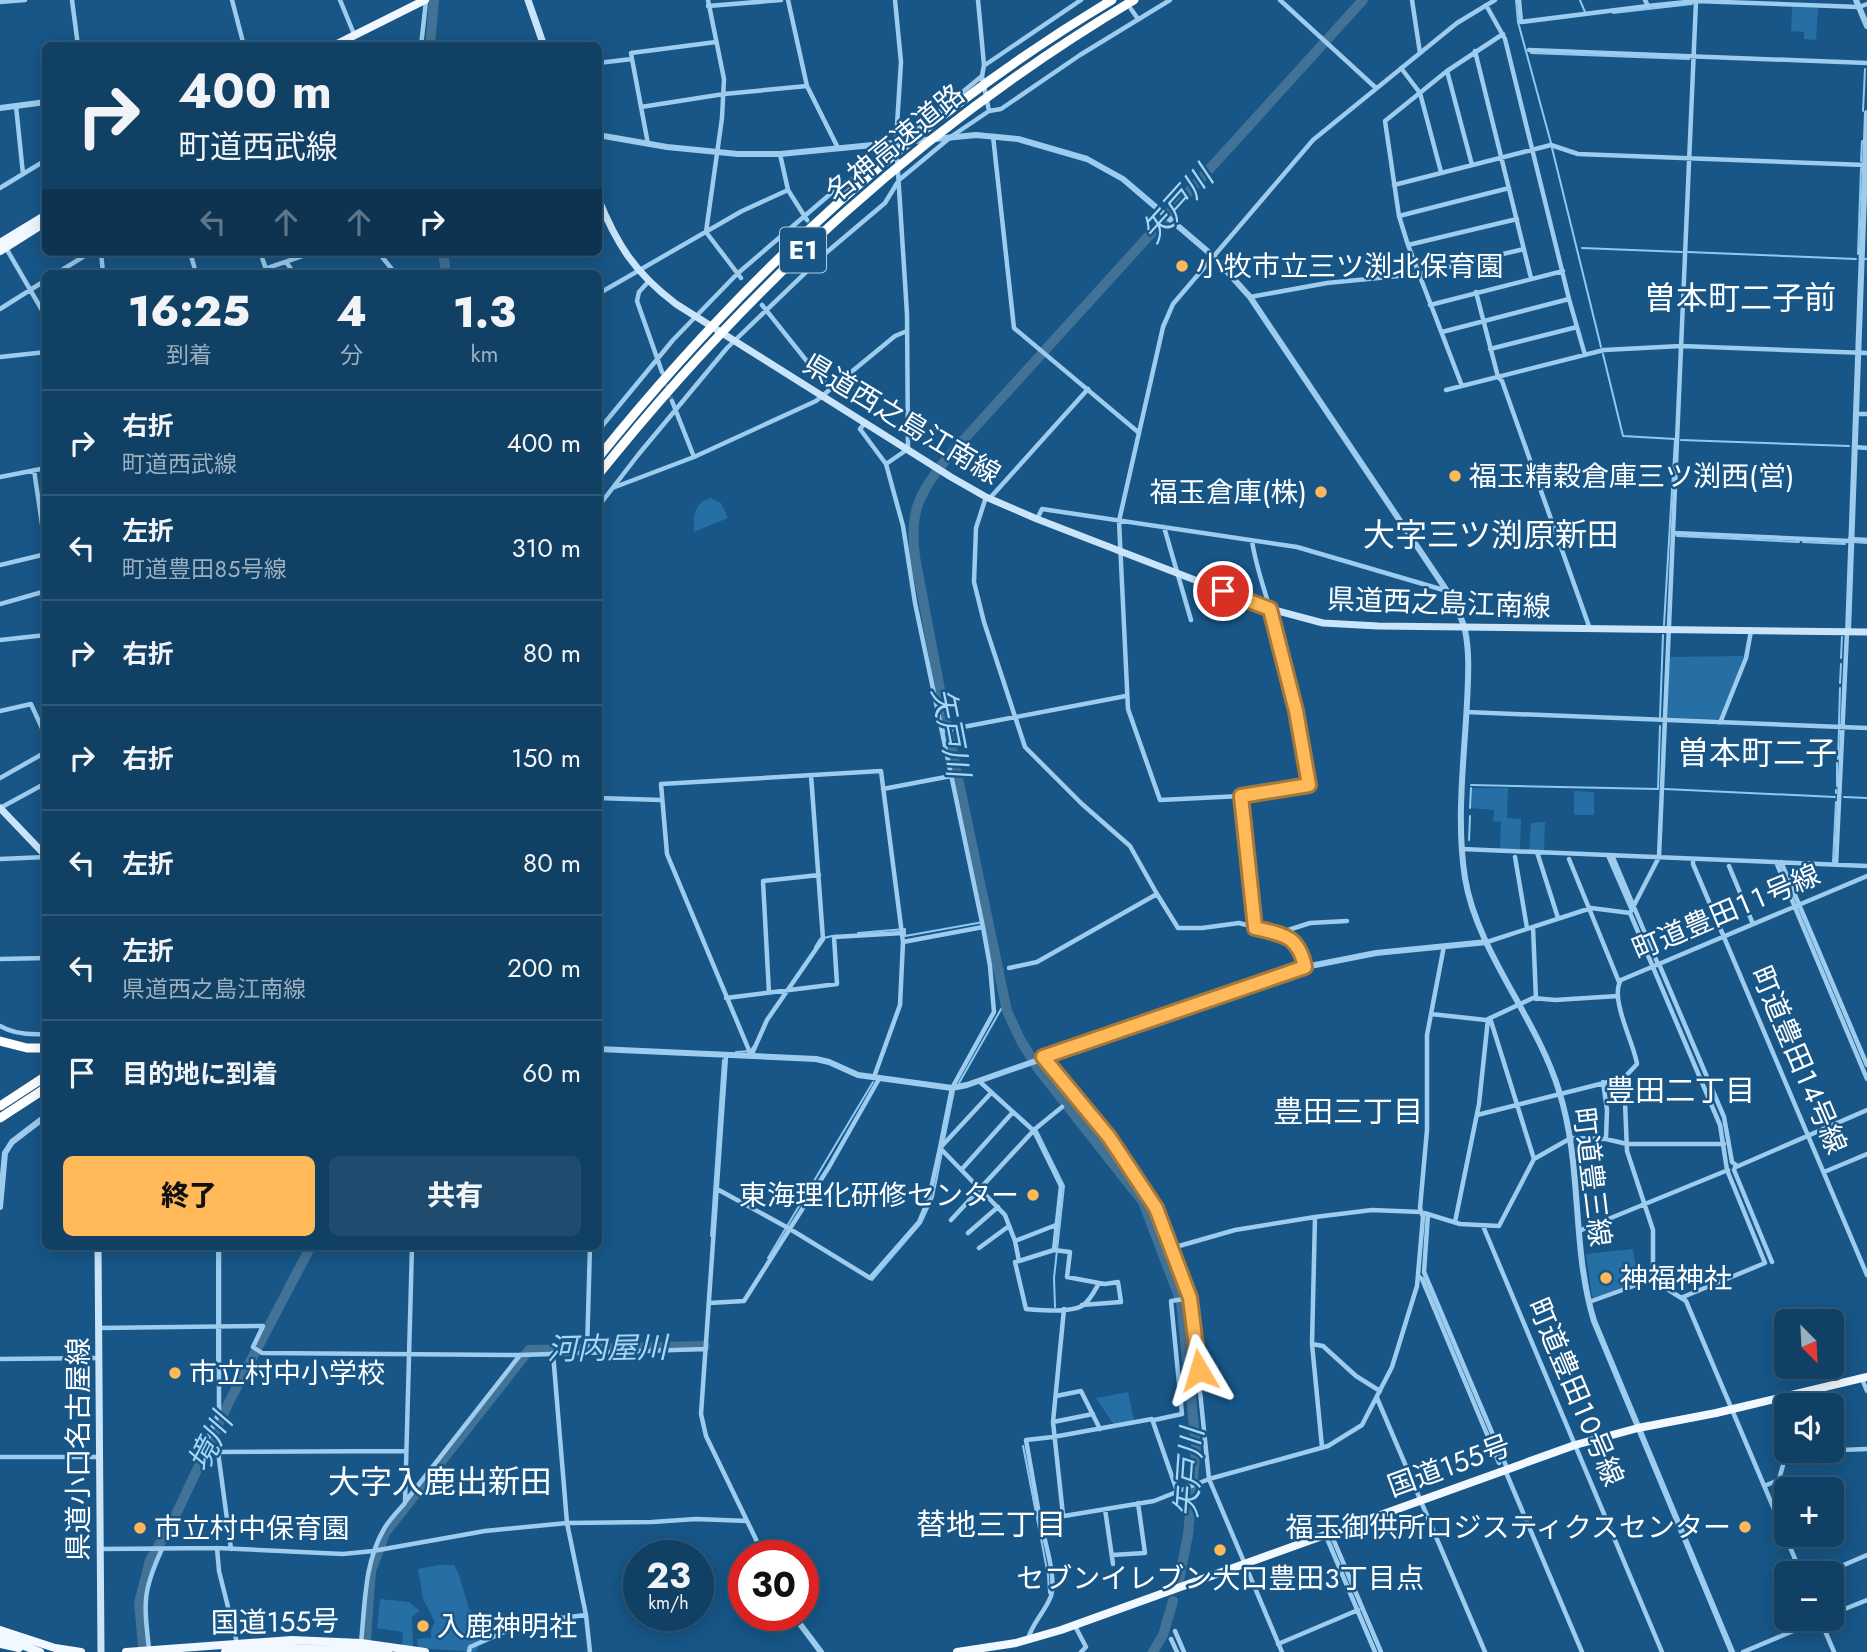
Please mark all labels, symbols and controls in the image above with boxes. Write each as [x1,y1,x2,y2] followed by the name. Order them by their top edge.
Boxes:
[178,56,332,126] text: 400 m
[63,70,154,161] icon: right
[817,74,973,212] street label: 名神高速道路
[178,124,338,170] text: 町道西武線
[1131,154,1225,252] water label: 矢戸川
[194,203,232,241] icon: left
[267,203,305,241] icon: ahead
[340,203,378,241] icon: ahead
[413,203,451,241] icon: right
[780,228,826,272] road number: E1
[1196,246,1504,287] place label: 小牧市立三ツ渕北保育園
[1174,258,1190,274] marker: 小牧市立三ツ渕北保育園
[1644,275,1836,321] district label: 曽本町二子前
[128,281,250,342] text: 16:25
[336,281,367,342] text: 4
[453,282,516,343] text: 1.3
[470,337,498,371] text: km
[166,338,212,372] text: 到着
[340,338,363,372] text: 分
[795,344,1009,494] street label: 県道西之島江南線
[122,407,174,445] text: 右折
[63,424,101,462] icon: right
[507,424,581,462] text: 400 m
[122,447,237,481] text: 町道西武線
[1469,456,1794,497] place label: 福玉精穀倉庫三ツ渕西(営)
[1447,468,1463,484] marker: 福玉精穀倉庫三ツ渕西(営)
[1150,472,1307,513] place label: 福玉倉庫(株)
[1313,484,1329,500] marker: 福玉倉庫(株)
[122,512,174,550] text: 左折
[1363,512,1619,558] district label: 大字三ツ渕原新田
[63,529,101,567] icon: left
[511,529,581,567] text: 310 m
[122,552,287,586] text: 町道豊田８５号線
[1193,561,1253,621] pin
[1204,572,1242,610] icon: arrive
[1326,579,1552,627] street label: 県道西之島江南線
[63,634,101,672] icon: right
[523,634,581,672] text: 80 m
[122,635,174,673] text: 右折
[921,684,981,783] water label: 矢戸川
[1677,730,1837,776] district label: 曽本町二子
[63,739,101,777] icon: right
[511,739,581,777] text: 150 m
[122,740,174,778] text: 右折
[63,844,101,882] icon: left
[523,844,581,882] text: 80 m
[122,845,174,883] text: 左折
[1626,854,1826,970] street label: 町道豊田１１号線
[122,932,174,970] text: 左折
[63,949,101,987] icon: left
[507,949,581,987] text: 200 m
[1741,960,1857,1160] street label: 町道豊田１４号線
[122,972,306,1006] text: 県道西之島江南線
[63,1054,101,1092] icon: arrive
[522,1054,581,1092] text: 60 m
[122,1055,278,1093] text: 目的地に到着
[1605,1069,1755,1112] district label: 豊田二丁目
[1273,1090,1423,1133] district label: 豊田三丁目
[1563,1105,1621,1249] street label: 町道豊三線
[63,1156,315,1236] button: 終了
[329,1156,581,1236] button: 共有
[739,1175,1019,1216] place label: 東海理化研修センター
[1025,1187,1041,1203] marker: 東海理化研修センター
[1620,1258,1732,1299] place label: 神福神社
[1598,1270,1614,1286] marker: 神福神社
[1518,1292,1634,1492] street label: 町道豊田１０号線
[1774,1309,1844,1379] north arrow
[1774,1309,1844,1631] map controls
[547,1325,670,1371] water label: 河内屋川
[1162,1333,1236,1407] position arrow
[58,1337,99,1561] street label: 県道小口名古屋線
[189,1353,385,1394] place label: 市立村中小学校
[167,1365,183,1381] marker: 市立村中小学校
[1774,1393,1844,1463] button: sound
[177,1403,244,1478] water label: 境川
[1164,1424,1214,1519] water label: 矢戸川
[1382,1425,1516,1507] street label: 国道155号
[328,1459,552,1505] district label: 大字入鹿出新田
[1774,1477,1844,1547] button: +
[916,1503,1066,1546] district label: 替地三丁目
[1286,1507,1731,1548] place label: 福玉御供所ロジスティクスセンター
[154,1508,350,1549] place label: 市立村中保育園
[1737,1519,1753,1535] marker: 福玉御供所ロジスティクスセンター
[132,1520,148,1536] marker: 市立村中保育園
[728,1540,819,1631] speed limit sign: 30
[1212,1542,1228,1558] marker: セブンイレブン大口豊田3丁目点
[646,1551,691,1601] text: 23
[1016,1558,1424,1599] place label: セブンイレブン大口豊田3丁目点
[1774,1561,1844,1631] button: −
[648,1590,689,1616] text: km/h
[211,1600,339,1644] street label: 国道155号
[437,1606,577,1647] place label: 入鹿神明社
[415,1618,431,1634] marker: 入鹿神明社

